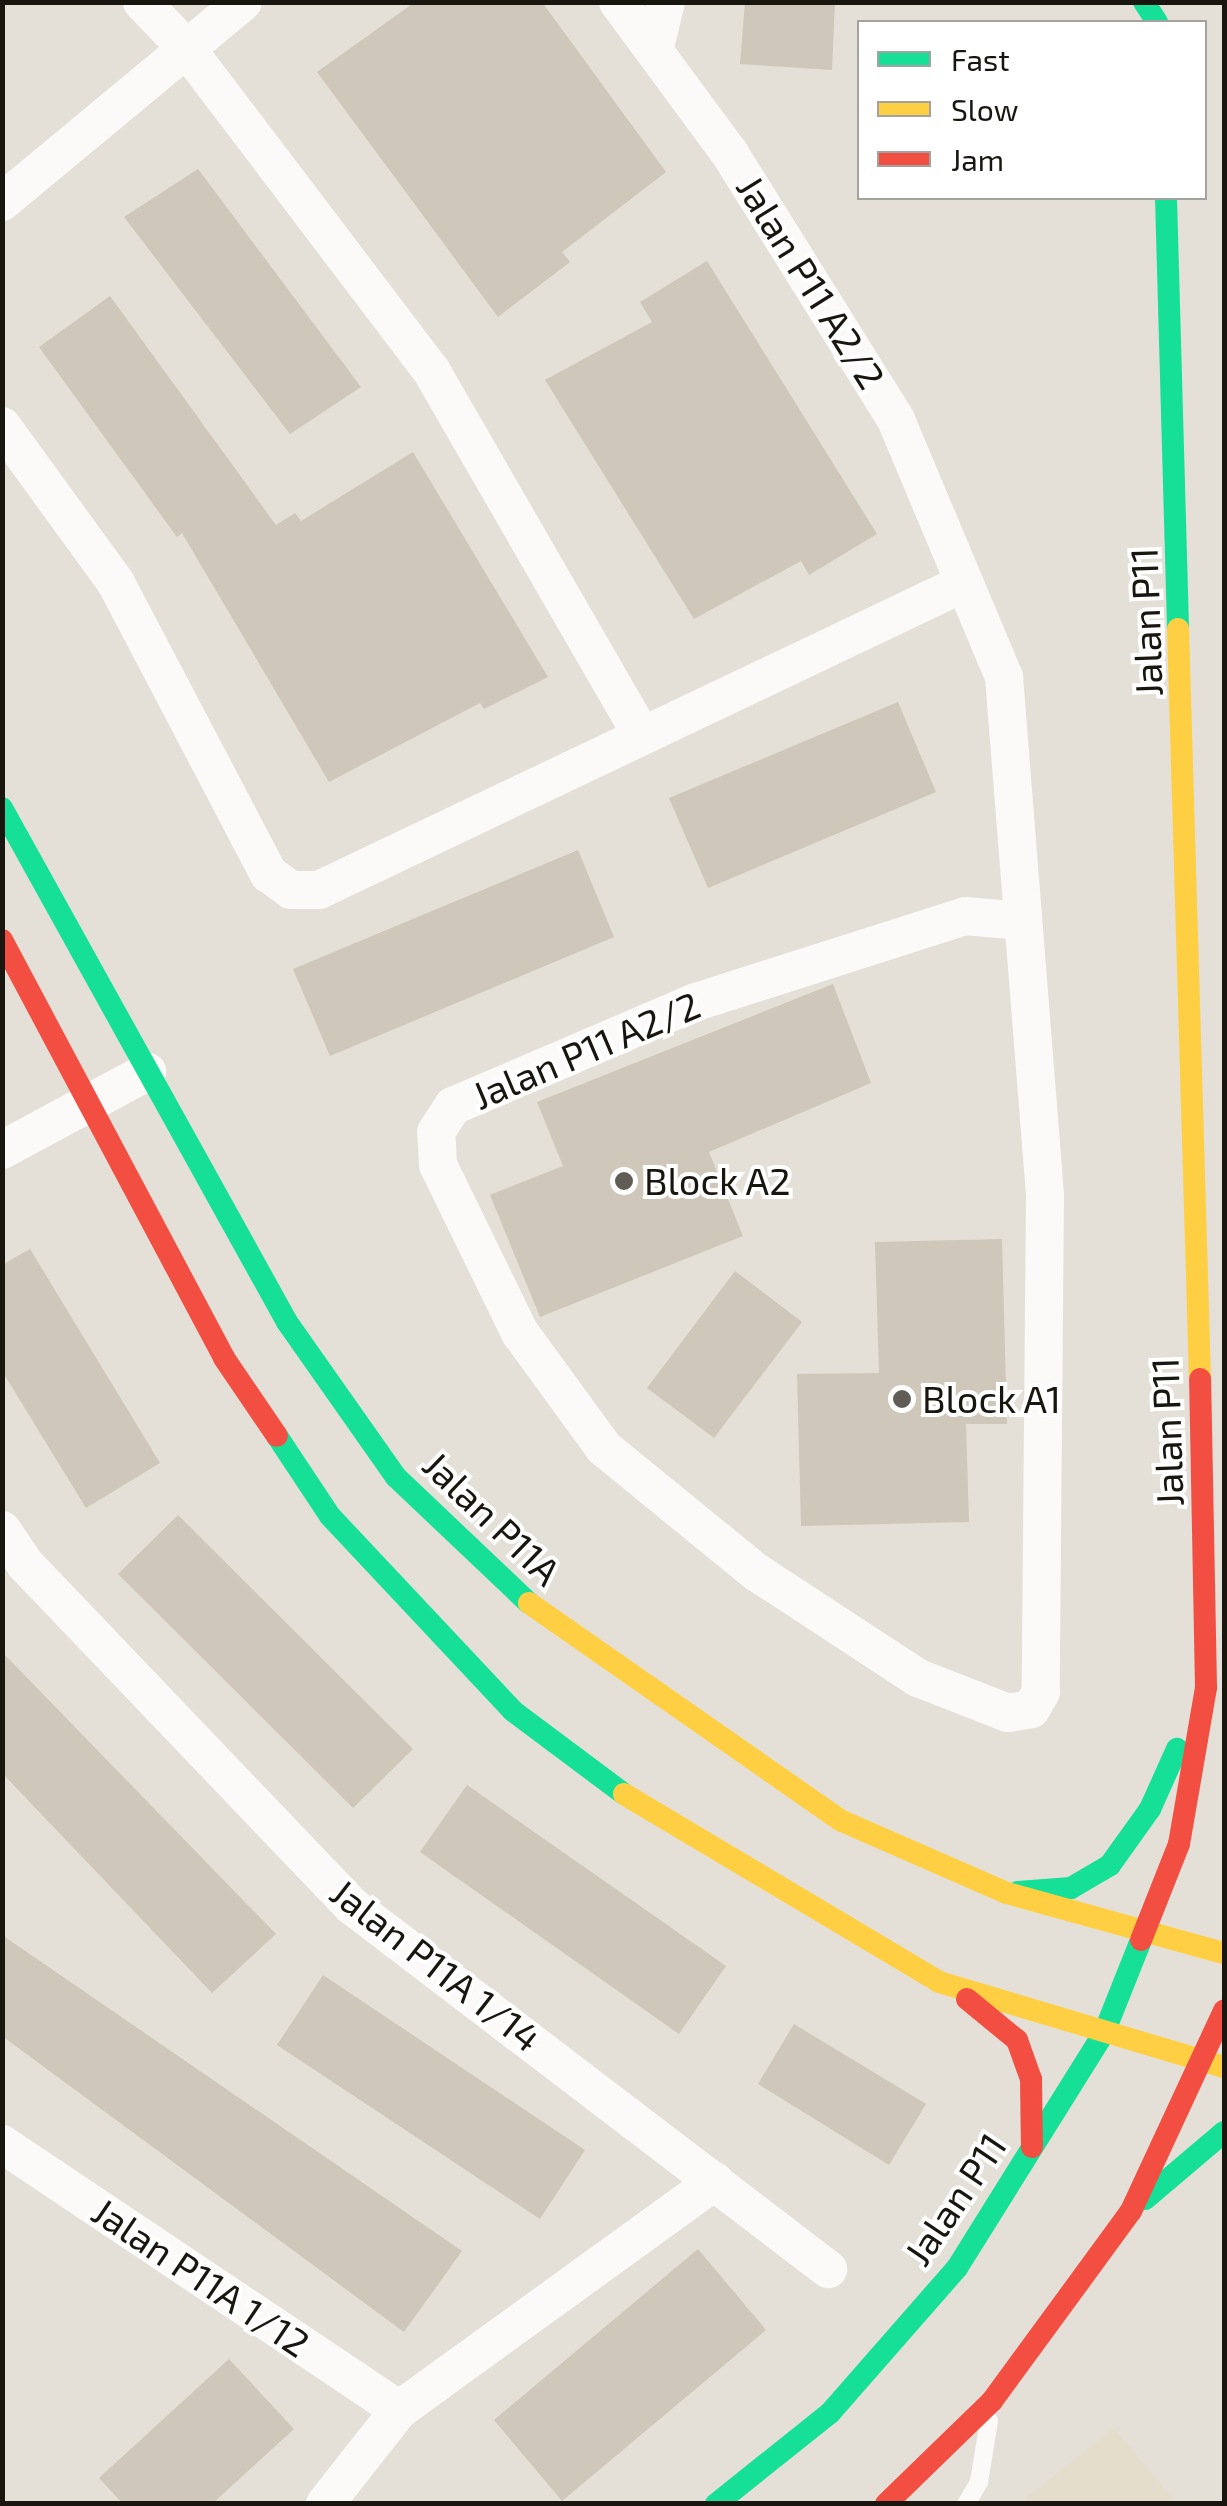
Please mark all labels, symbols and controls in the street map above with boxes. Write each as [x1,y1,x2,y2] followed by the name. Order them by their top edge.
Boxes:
[857,20,1207,200] legend
[951,41,1010,77] text: Fast
[951,91,1018,127] text: Slow
[951,141,1004,177] text: Jam
[727,167,895,397] street label: Jalan P11 A2/2
[1121,547,1171,697] street label: Jalan P11
[465,981,707,1119] street label: Jalan P11 A2/2
[644,1158,792,1204] place label: Block A2
[613,1170,635,1192] marker: Block A2
[1142,1357,1192,1507] street label: Jalan P11
[922,1376,1062,1422] place label: Block A1
[891,1388,913,1410] marker: Block A1
[414,1442,570,1594] street label: Jalan P11A
[322,1869,550,2061] street label: Jalan P11A 1/14
[894,2124,1016,2274] street label: Jalan P11
[84,2187,318,2367] street label: Jalan P11A 1/12

